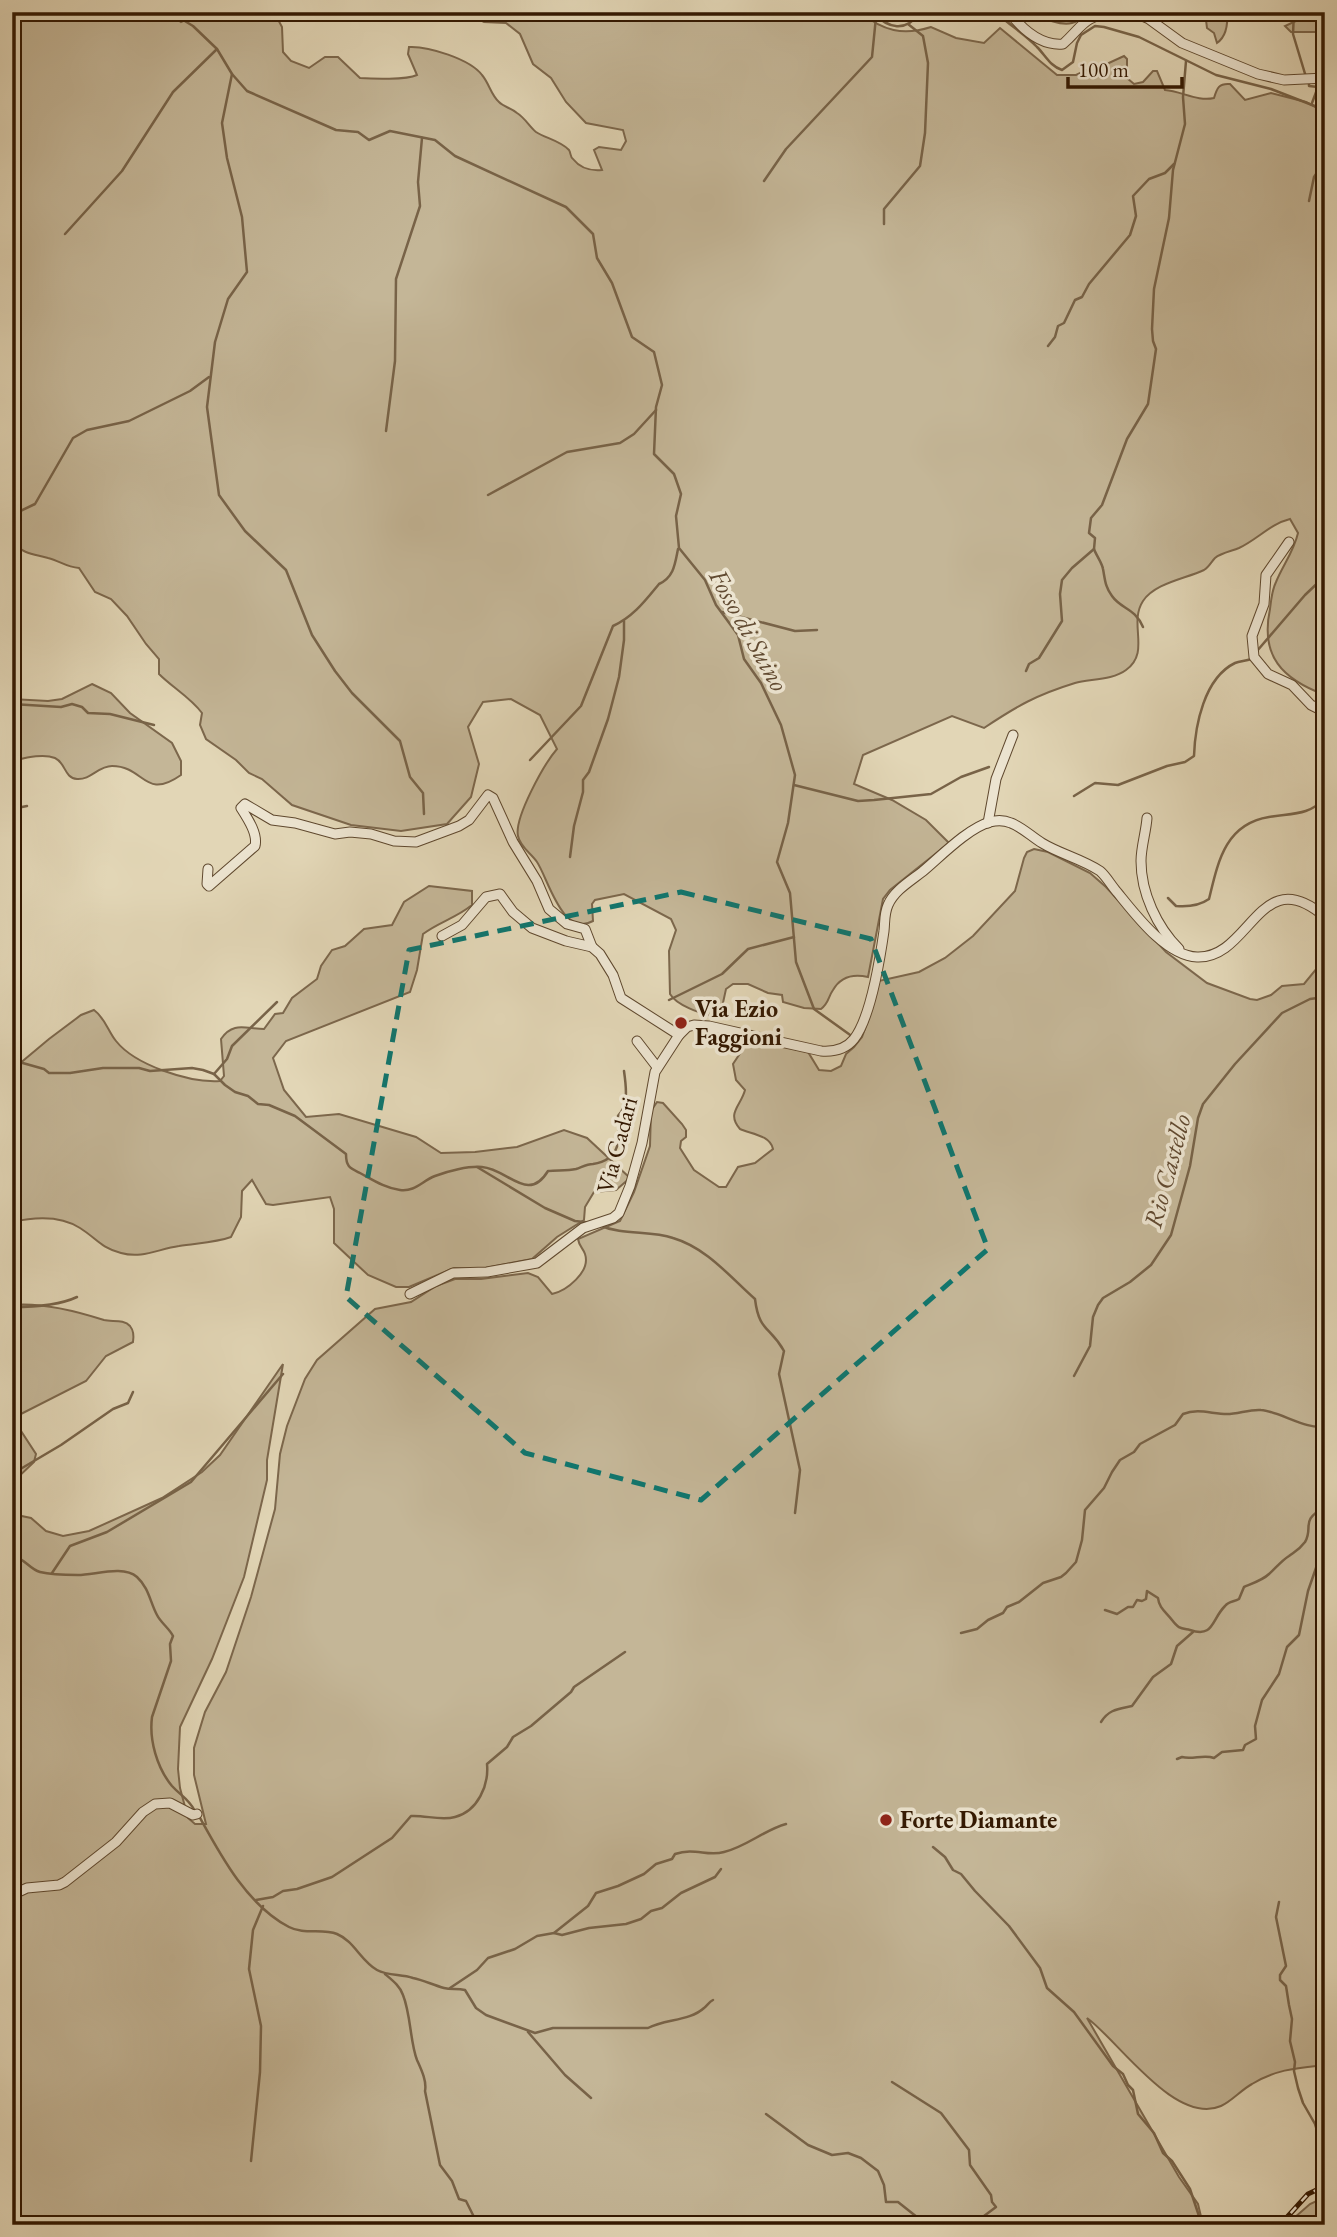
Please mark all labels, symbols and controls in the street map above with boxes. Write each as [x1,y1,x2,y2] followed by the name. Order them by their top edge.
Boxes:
[1068,46,1181,90] scale bar
[1078,56,1129,83] text: 100 m
[701,562,797,697] water label: Fosso di Suino
[695,993,782,1053] place label: Via Ezio Faggioni
[673,1015,689,1031] marker: Via Ezio Faggioni
[589,1093,644,1196] street label: Via Cadari
[1135,1110,1199,1232] water label: Rio Castello
[900,1804,1057,1835] place label: Forte Diamante
[878,1812,894,1828] marker: Forte Diamante

